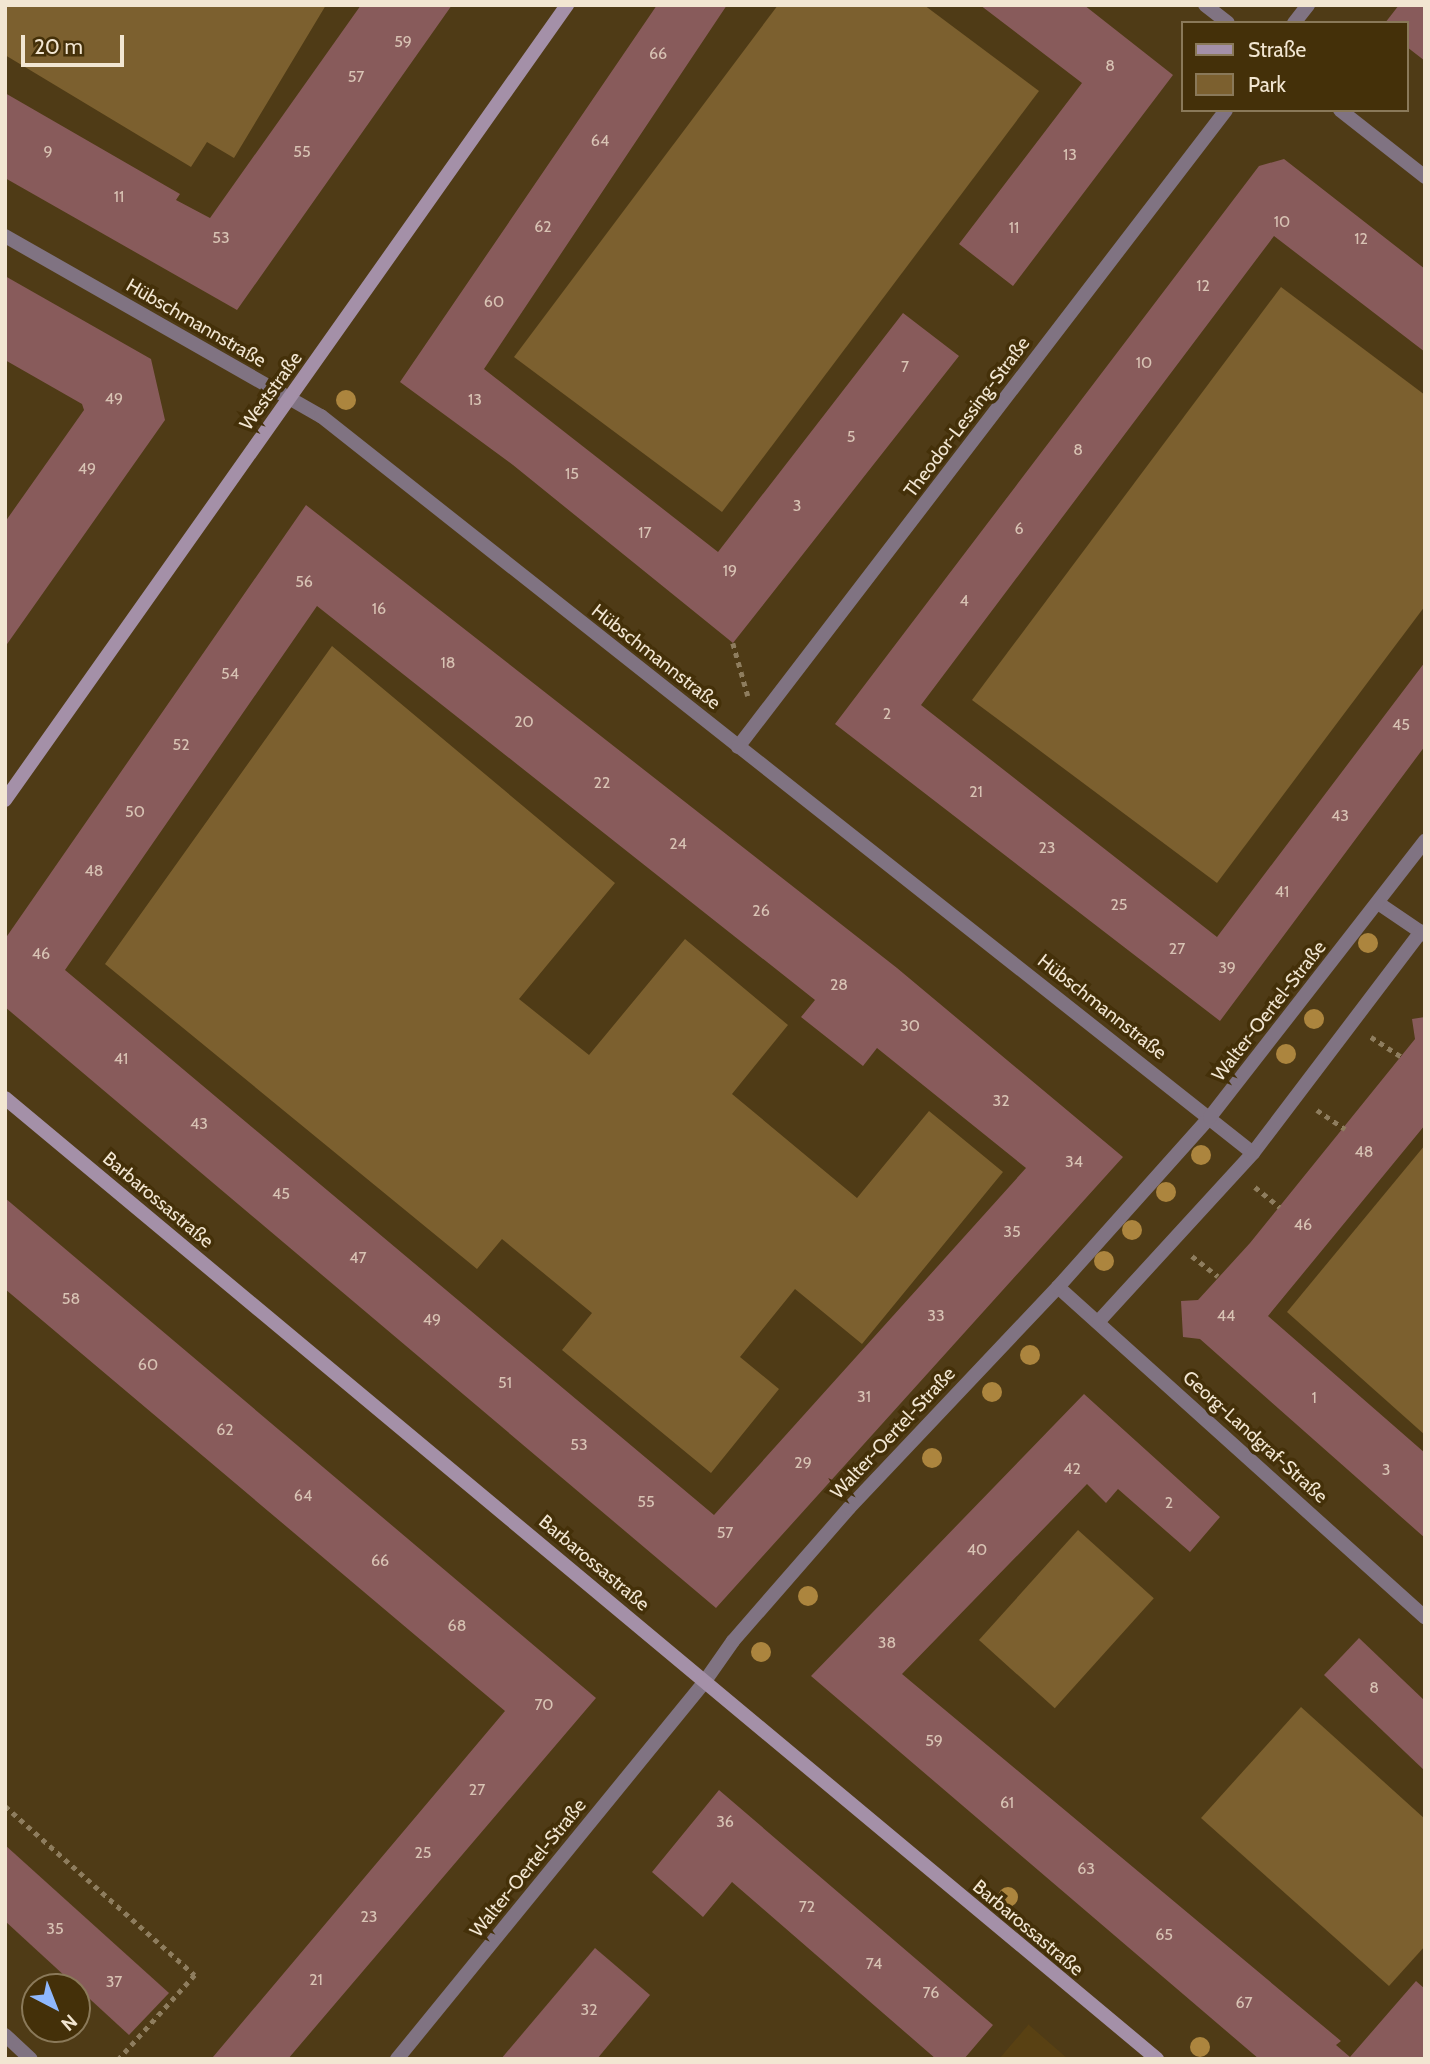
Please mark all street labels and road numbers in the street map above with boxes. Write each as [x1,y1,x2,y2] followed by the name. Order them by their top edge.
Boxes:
[122,274,270,372] street label: Hübschmannstraße
[899,332,1035,502] street label: Theodor-Lessing-Straße
[235,347,307,435] street label: Weststraße
[587,600,725,714] street label: Hübschmannstraße
[1207,936,1331,1086] street label: Walter-Oertel-Straße
[1033,950,1171,1064] street label: Hübschmannstraße
[98,1147,218,1253] street label: Barbarossastraße
[826,1362,960,1504] street label: Walter-Oertel-Straße
[1178,1366,1332,1508] street label: Georg-Landgraf-Straße
[534,1510,654,1616] street label: Barbarossastraße
[465,1794,591,1942] street label: Walter-Oertel-Straße
[968,1875,1088,1981] street label: Barbarossastraße

